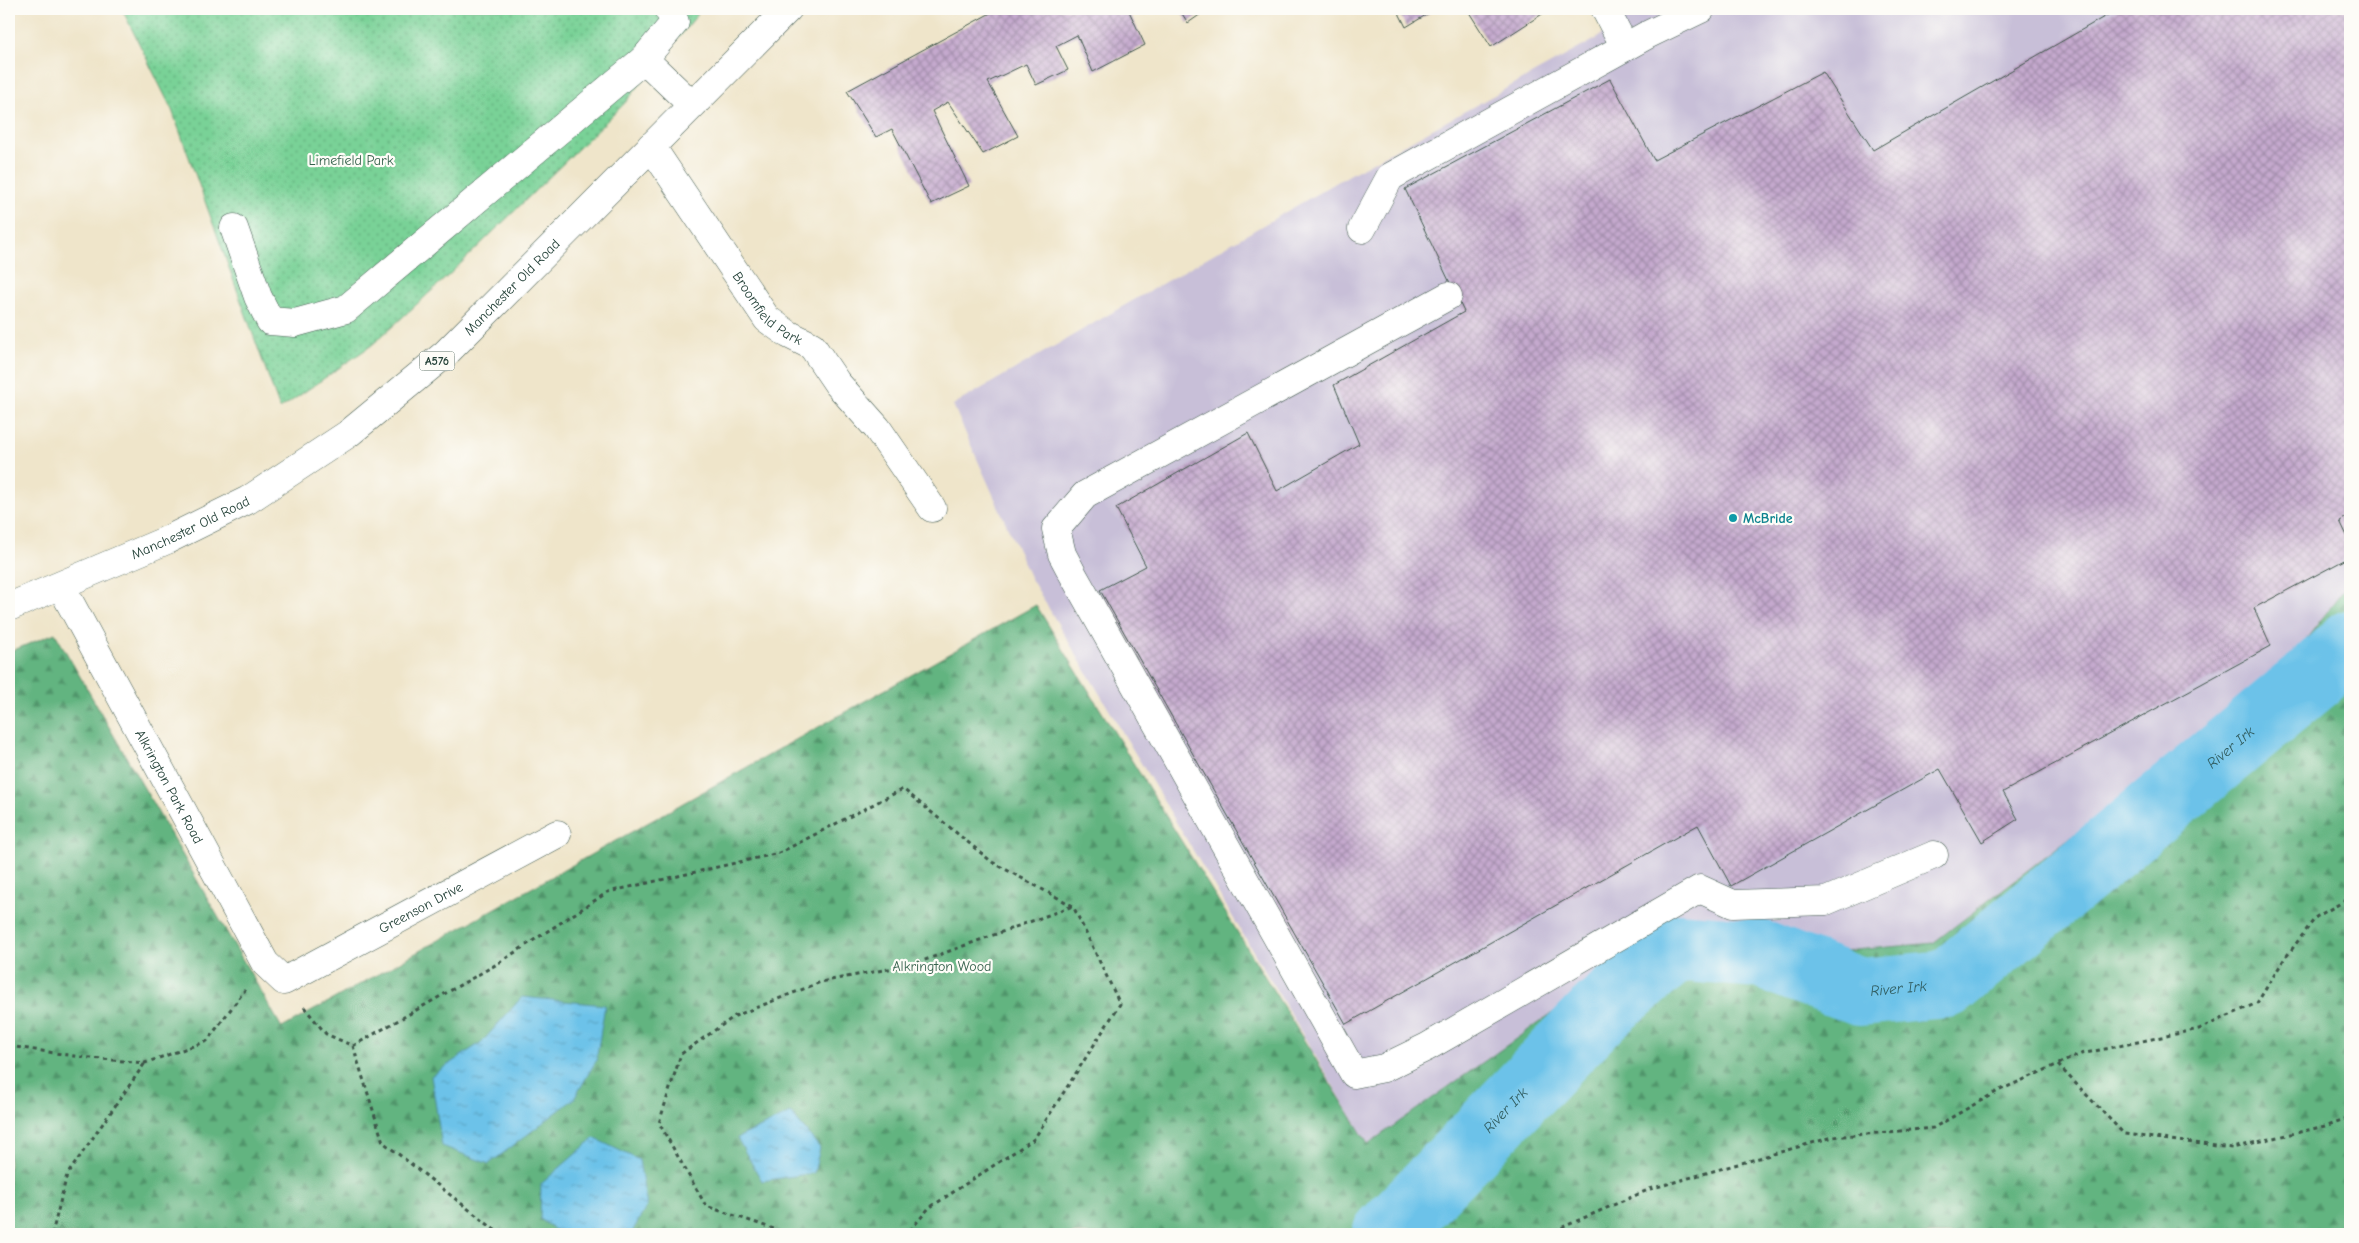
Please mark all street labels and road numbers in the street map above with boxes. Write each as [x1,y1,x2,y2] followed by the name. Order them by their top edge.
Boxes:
[460,235,563,339] street label: Manchester Old Road
[729,268,806,348] street label: Broomfield Park
[420,352,454,371] road number: A576
[129,492,252,563] street label: Manchester Old Road
[132,727,207,846] street label: Alkrington Park Road
[376,878,466,937] street label: Greenson Drive

